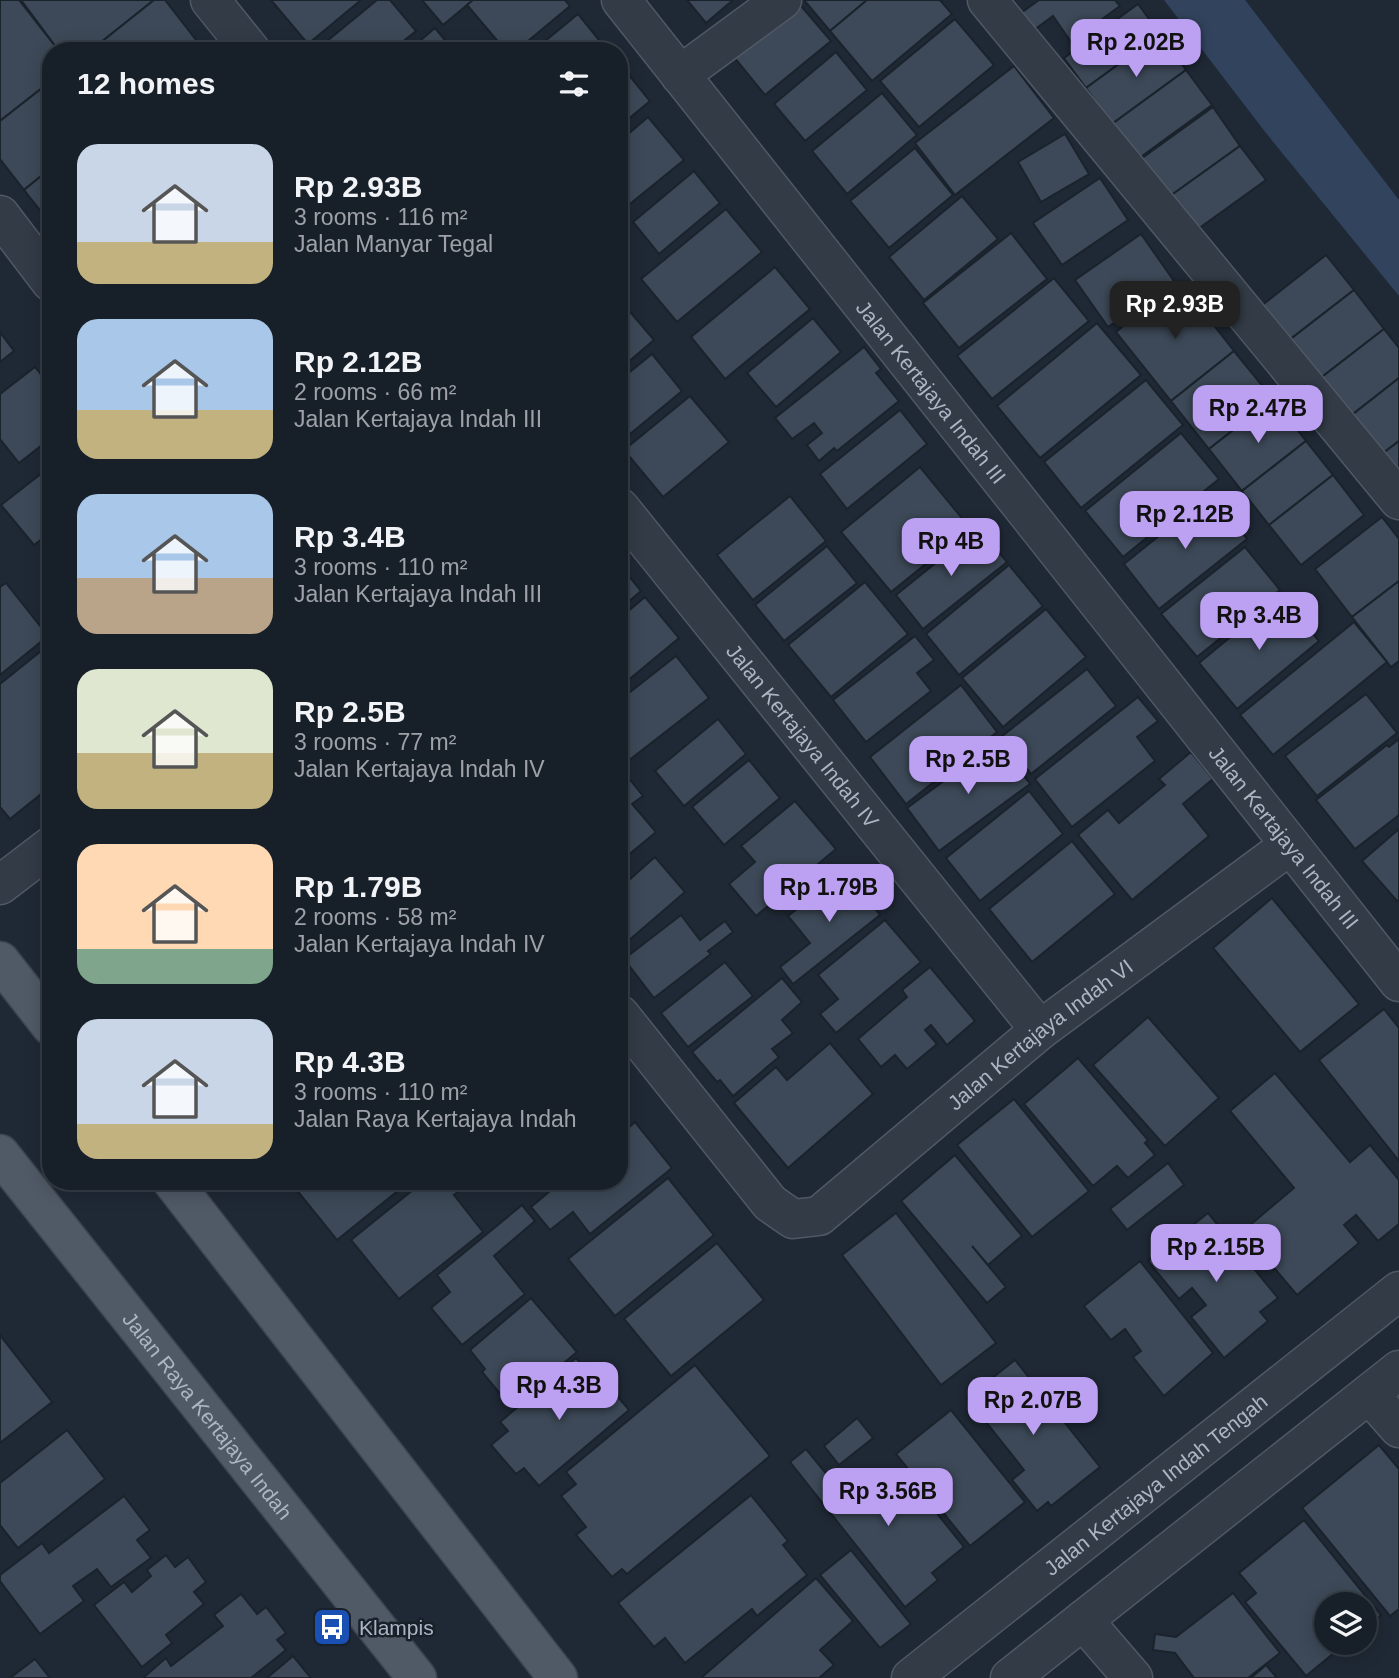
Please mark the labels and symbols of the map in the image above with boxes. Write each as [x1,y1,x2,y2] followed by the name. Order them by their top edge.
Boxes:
[1064,20,1208,79] pin: Rp 2.02B
[1103,282,1247,341] pin: Rp 2.93B
[852,296,1011,488] street label: Jalan Kertajaya Indah III
[1186,386,1330,445] pin: Rp 2.47B
[1113,491,1257,551] pin: Rp 2.12B
[902,518,1000,578] pin: Rp 4B
[1194,592,1324,652] pin: Rp 3.4B
[722,639,884,832] street label: Jalan Kertajaya Indah IV
[903,736,1033,796] pin: Rp 2.5B
[1205,741,1364,933] street label: Jalan Kertajaya Indah III
[757,864,901,924] pin: Rp 1.79B
[943,954,1137,1114] street label: Jalan Kertajaya Indah VI
[1144,1224,1288,1284] pin: Rp 2.15B
[119,1307,297,1524] street label: Jalan Raya Kertajaya Indah
[494,1362,624,1422] pin: Rp 4.3B
[961,1378,1105,1437] pin: Rp 2.07B
[1040,1389,1271,1579] street label: Jalan Kertajaya Indah Tengah
[816,1468,960,1528] pin: Rp 3.56B
[311,1606,353,1648] bus stop icon: Klampis
[359,1616,434,1639] place label: Klampis

